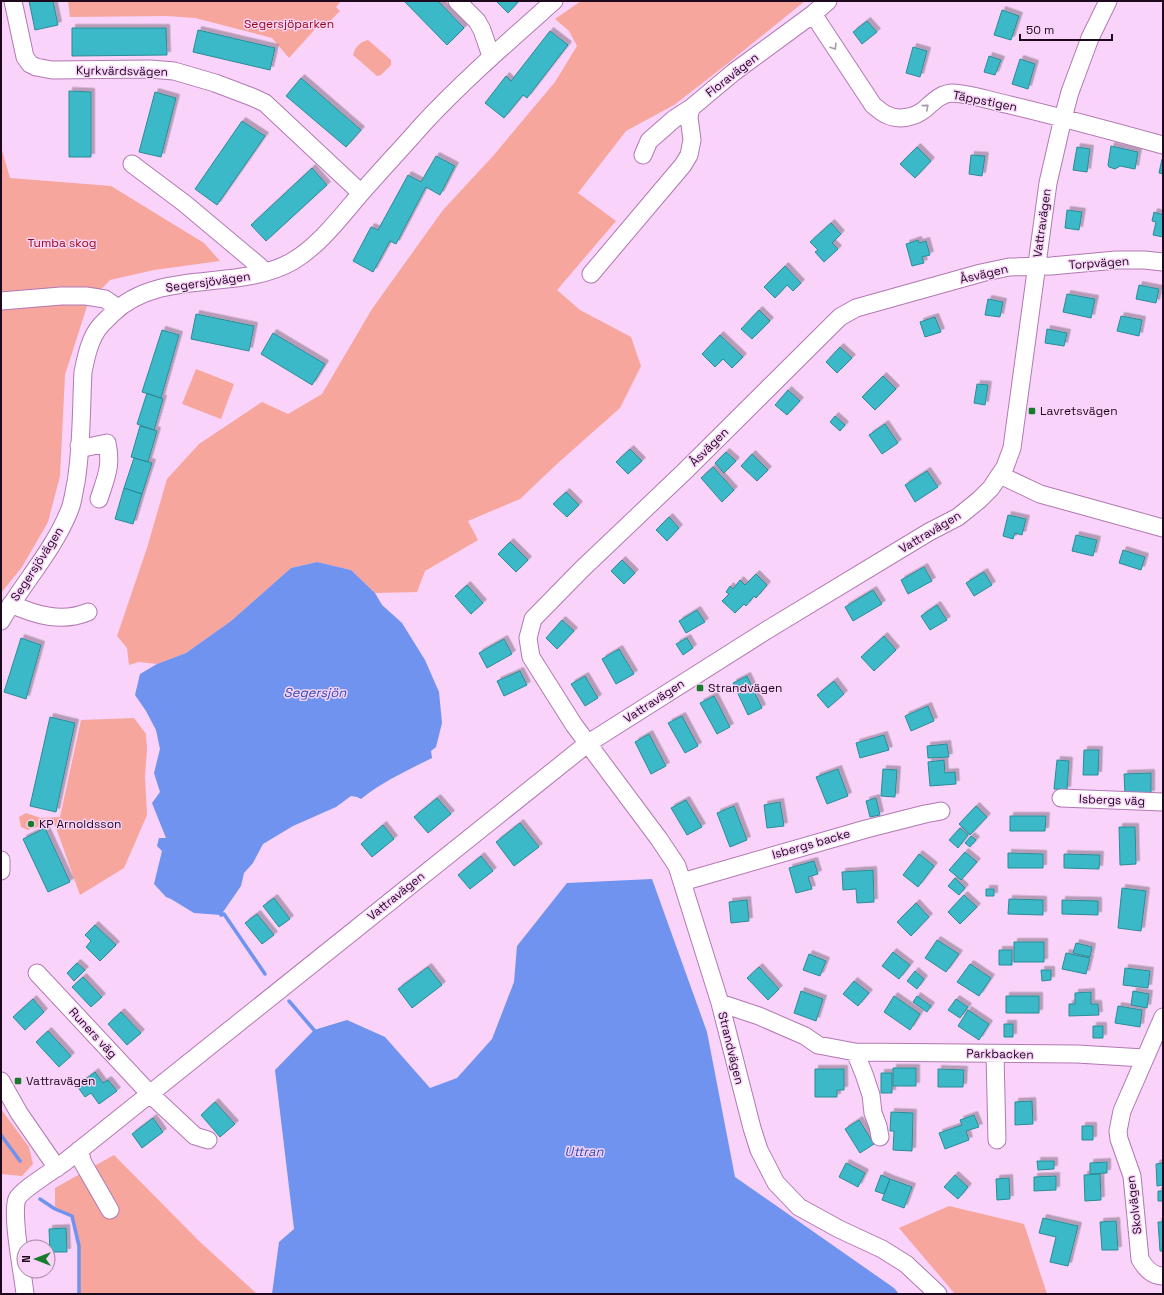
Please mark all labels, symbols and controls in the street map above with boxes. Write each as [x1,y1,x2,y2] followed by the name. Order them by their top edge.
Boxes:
[244,16,334,32] park label: Segersjöparken
[1020,16,1112,42] scale bar
[1026,22,1054,38] text: 50 m
[830,43,837,50] one-way arrow
[702,49,762,101] street label: Floravägen
[76,62,168,80] street label: Kyrkvärdsvägen
[951,87,1019,115] street label: Täppstigen
[922,105,929,112] one-way arrow
[1029,188,1055,258] street label: Vattravägen
[27,235,97,251] park label: Tumba skog
[1068,253,1130,273] street label: Torpvägen
[958,261,1010,287] street label: Åsvägen
[165,268,251,296] street label: Segersjövägen
[1040,403,1118,419] place label: Lavretsvägen
[1027,406,1037,416] marker: Lavretsvägen
[686,424,732,470] street label: Åsvägen
[896,507,964,557] street label: Vattravägen
[7,524,67,604] street label: Segersjövägen
[621,675,687,727] street label: Vattravägen
[708,680,782,696] place label: Strandvägen
[695,683,705,693] marker: Strandvägen
[284,684,347,701] water label: Segersjön
[1079,791,1145,809] street label: Isbergs väg
[39,816,121,832] place label: KP Arnoldsson
[26,819,36,829] marker: KP Arnoldsson
[770,825,852,863] street label: Isbergs backe
[364,868,428,924] street label: Vattravägen
[65,1004,121,1062] street label: Runers väg
[714,1010,748,1086] street label: Strandvägen
[966,1045,1034,1063] street label: Parkbacken
[26,1073,95,1089] place label: Vattravägen
[13,1076,23,1086] marker: Vattravägen
[565,1143,605,1160] water label: Uttran
[1122,1175,1146,1235] street label: Skolvägen
[16,1239,56,1279] north arrow
[19,1255,33,1263] text: N

